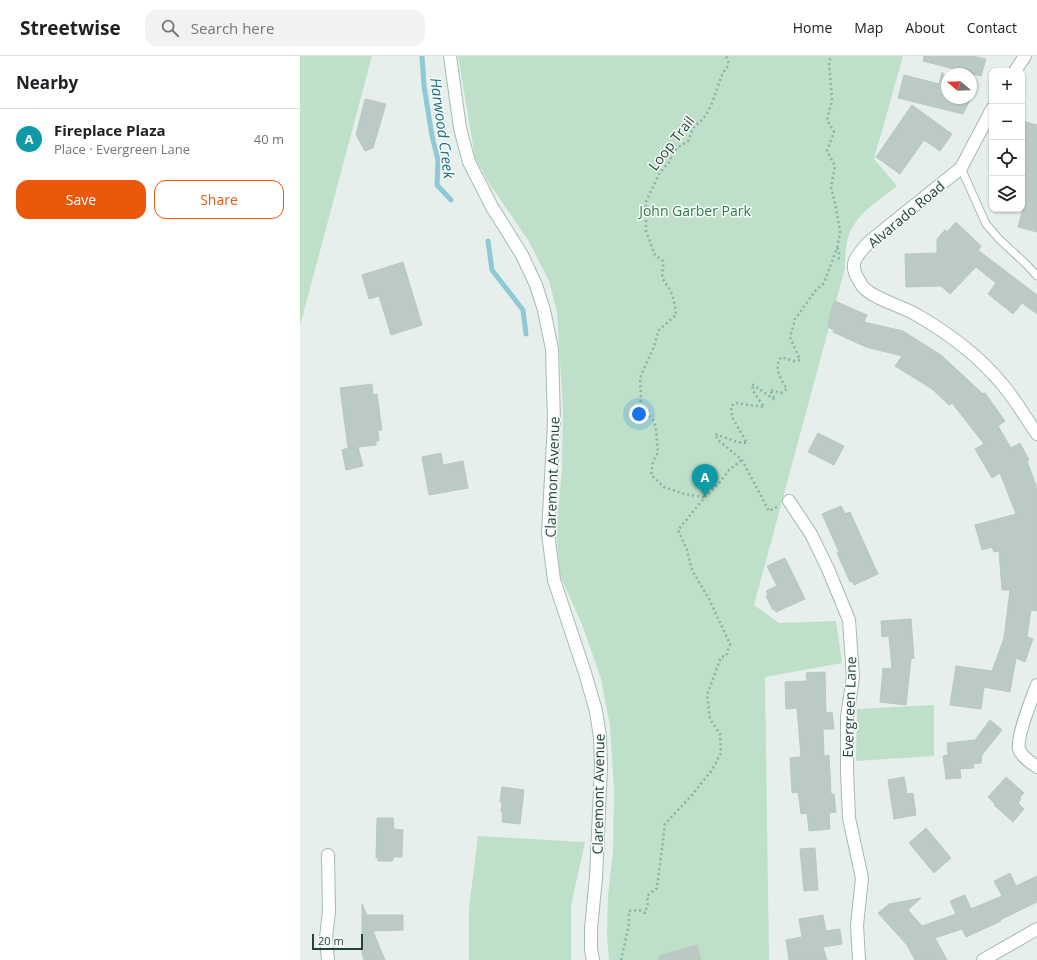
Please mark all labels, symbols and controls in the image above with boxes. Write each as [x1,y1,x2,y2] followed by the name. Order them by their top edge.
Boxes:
[145,10,425,46] search box
[20,15,121,41] text: Streetwise
[159,17,181,39] icon: search
[191,18,274,38] text: Search here
[793,18,832,37] text: Home
[854,18,883,37] text: Map
[905,18,945,37] text: About
[967,18,1017,37] text: Contact
[941,68,977,104] north arrow
[989,68,1025,212] map controls
[989,68,1025,104] button: +
[16,71,78,94] text: Nearby
[426,76,460,180] water label: Harwood Creek
[989,104,1025,140] button: −
[644,112,698,174] street label: Loop Trail
[54,120,166,140] text: Fireplace Plaza
[25,130,33,148] text: A
[254,130,284,148] text: 40 m
[54,140,190,158] text: Place · Evergreen Lane
[989,140,1025,176] button: locate
[864,176,948,252] street label: Alvarado Road
[989,176,1025,212] button: layers
[16,180,146,219] button: Save
[154,180,284,219] button: Share
[637,201,752,220] park label: John Garber Park
[629,404,649,424] your location
[540,416,564,538] street label: Claremont Avenue
[692,464,718,497] pin: A
[838,656,860,758] street label: Evergreen Lane
[587,733,609,855] street label: Claremont Avenue
[312,932,363,951] scale bar
[318,933,344,948] text: 20 m

